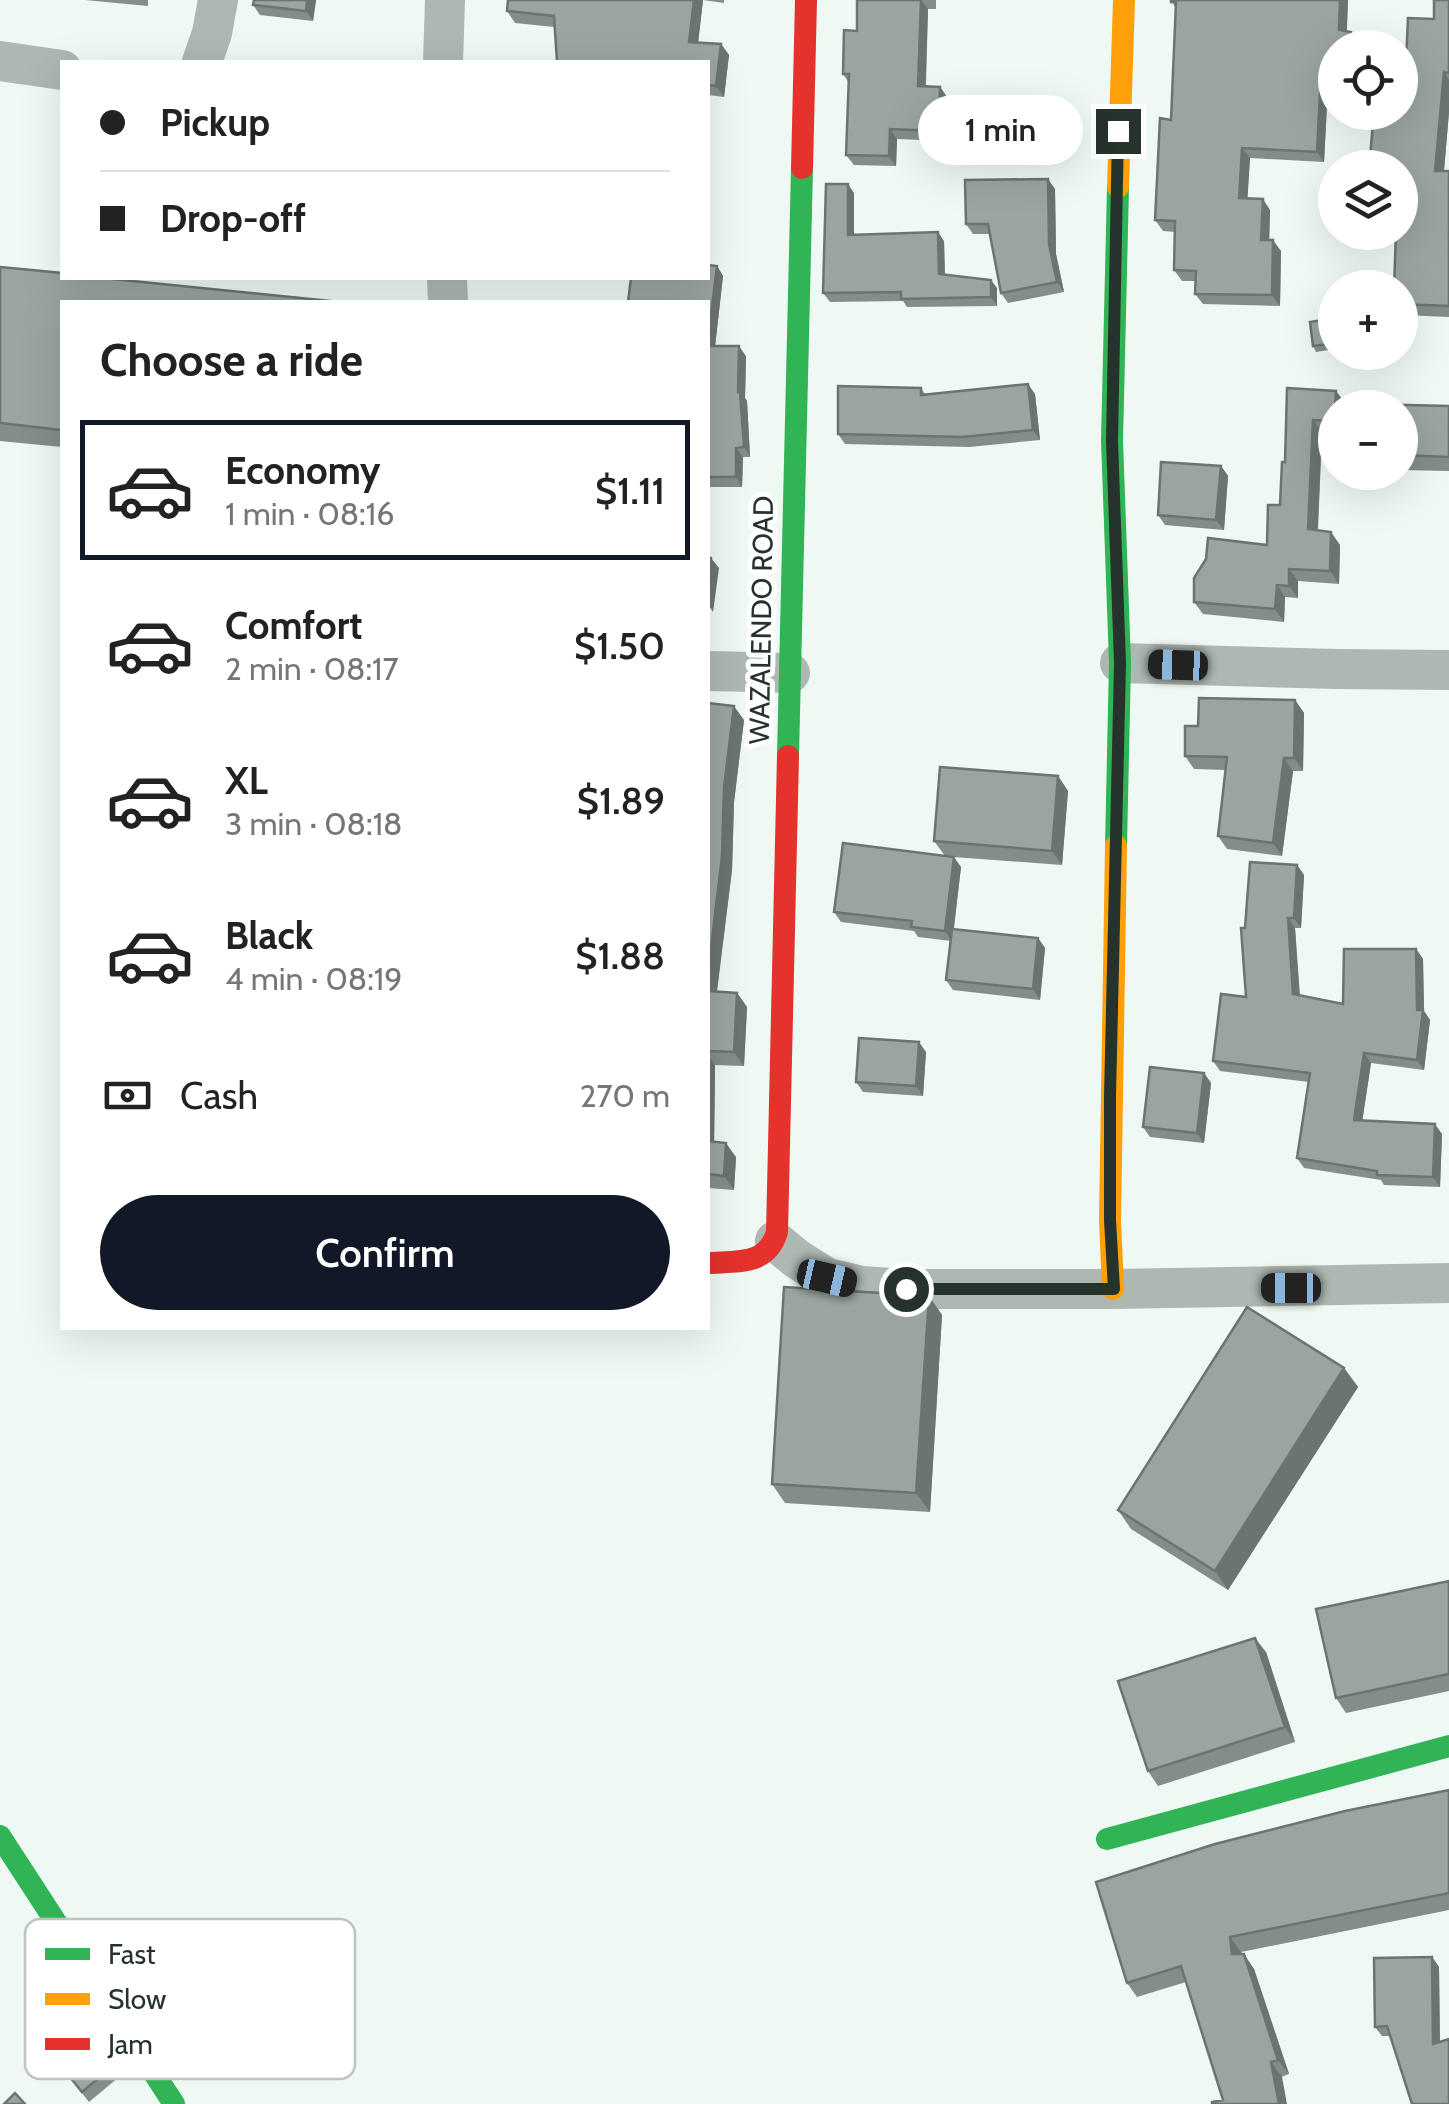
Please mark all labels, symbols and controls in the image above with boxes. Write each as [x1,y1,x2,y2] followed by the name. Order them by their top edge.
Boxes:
[1318,30,1418,490] map controls
[1318,30,1418,130] button: locate
[918,96,1083,166] callout: 1 min
[160,99,270,146] text: Pickup
[1096,109,1141,154] route end
[965,110,1036,149] text: 1 min
[1318,150,1418,250] button: layers
[160,195,306,242] text: Drop-off
[1318,270,1418,370] button: +
[100,333,363,387] text: Choose a ride
[1318,390,1418,490] button: −
[105,445,195,535] icon: car
[225,447,380,494] text: Economy
[595,467,665,514] text: $1.11
[225,494,394,533] text: 1 min · 08:16
[742,495,780,745] street label: WAZALENDO ROAD
[105,600,195,690] icon: car
[225,602,362,649] text: Comfort
[574,622,665,669] text: $1.50
[225,649,399,688] text: 2 min · 08:17
[1147,649,1209,681] car
[105,755,195,845] icon: car
[225,757,268,804] text: XL
[577,777,665,824] text: $1.89
[225,804,402,843] text: 3 min · 08:18
[105,910,195,1000] icon: car
[225,912,313,959] text: Black
[575,932,665,979] text: $1.88
[225,959,402,998] text: 4 min · 08:19
[100,1068,155,1123] icon: cash
[180,1072,258,1119] text: Cash
[580,1076,670,1115] text: 270 m
[100,1195,670,1310] button: Confirm
[794,1257,860,1299] car
[884,1267,929,1312] route start
[1261,1273,1321,1303] car
[25,1919,355,2079] legend
[108,1937,156,1971] text: Fast
[108,1982,166,2016] text: Slow
[107,2027,153,2061] text: Jam

